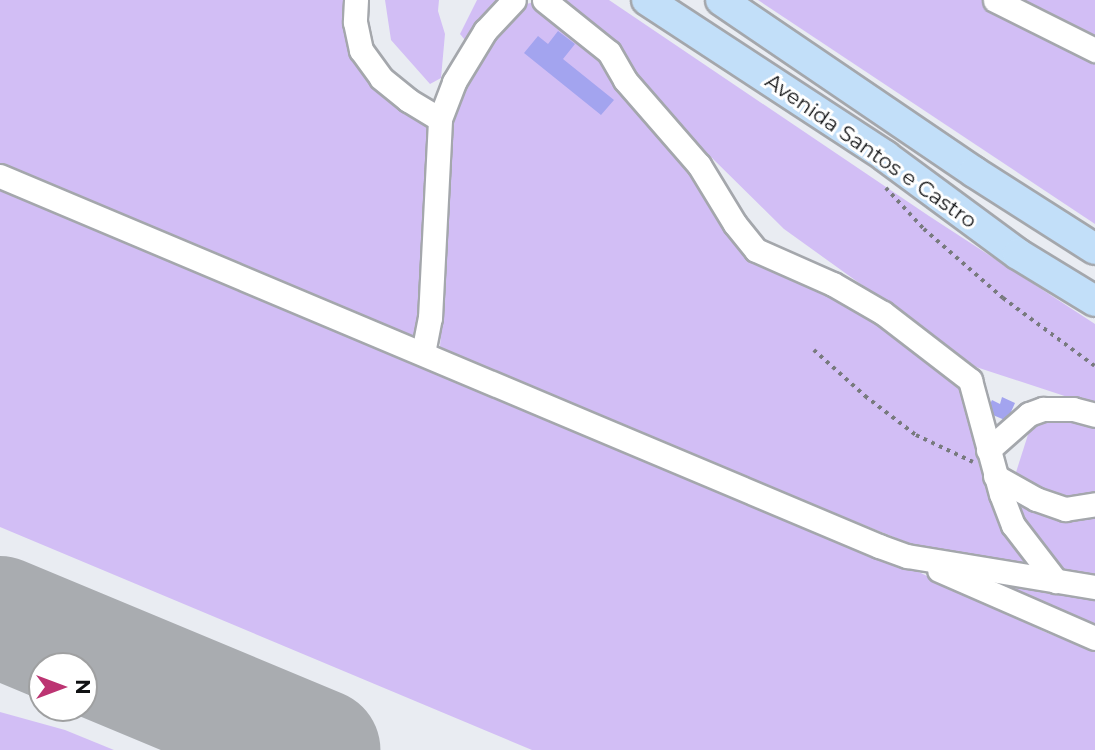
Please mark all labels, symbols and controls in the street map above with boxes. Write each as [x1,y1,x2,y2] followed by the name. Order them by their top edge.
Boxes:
[760,68,982,234] street label: Avenida Santos e Castro
[28,652,98,722] north arrow
[71,679,94,695] text: N

